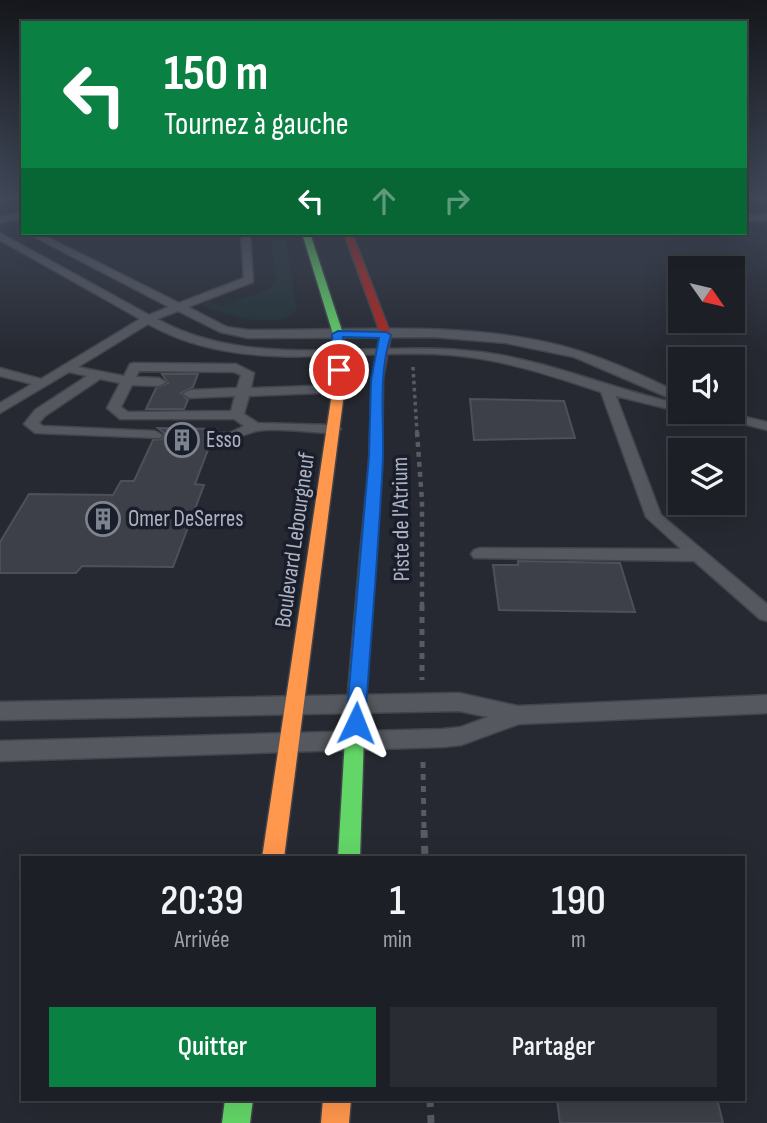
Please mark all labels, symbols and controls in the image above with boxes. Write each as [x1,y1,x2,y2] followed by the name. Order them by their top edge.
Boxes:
[164,45,268,104] text: 150 m
[49,49,140,140] icon: left
[164,105,349,144] text: Tournez à gauche
[292,182,330,220] icon: left
[365,182,403,220] icon: ahead
[438,182,476,220] icon: right
[668,256,746,332] north arrow
[668,256,745,515] map controls
[309,340,369,400] pin
[668,347,745,424] button: sound
[320,351,358,389] icon: arrive
[163,421,201,459] building icon: Esso
[206,426,241,454] place label: Esso
[668,438,745,515] button: layers
[269,450,321,629] street label: Boulevard Lebourgneuf
[386,456,416,582] street label: Piste de l'Atrium
[84,500,122,538] building icon: Omer DeSerres
[128,505,244,533] place label: Omer DeSerres
[319,686,393,760] position arrow
[160,876,244,927] text: 20:39
[390,876,405,927] text: 1
[551,876,606,927] text: 190
[174,926,229,954] text: Arrivée
[383,926,412,954] text: min
[571,926,586,954] text: m
[49,1007,376,1087] button: Quitter
[390,1007,717,1087] button: Partager

